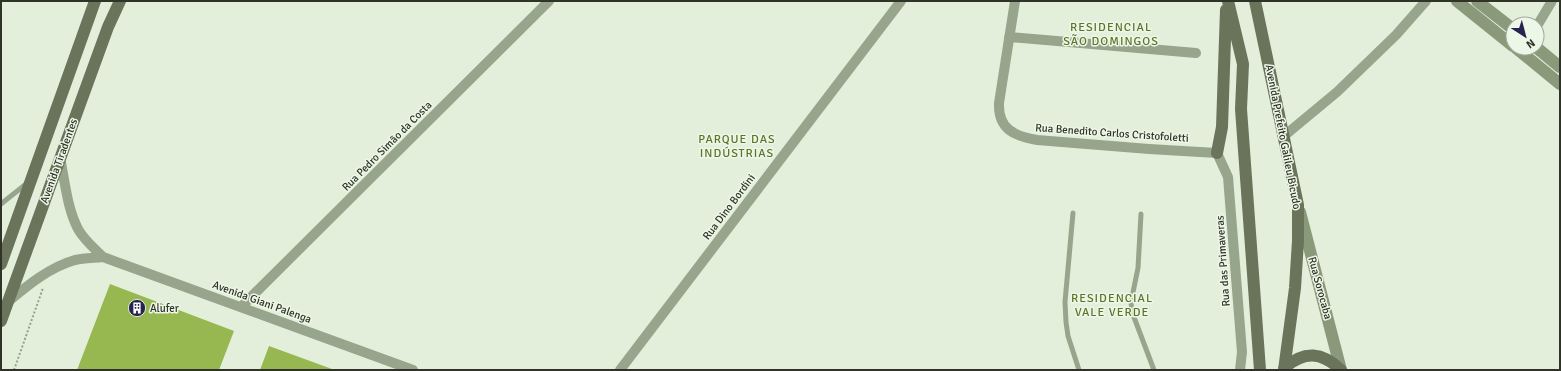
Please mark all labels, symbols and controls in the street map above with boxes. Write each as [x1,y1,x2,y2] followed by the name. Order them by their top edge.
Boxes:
[1505,16,1545,56] north arrow
[1063,20,1159,49] district label: RESIDENCIAL SÃO DOMINGOS
[1524,36,1538,51] text: N
[1263,63,1303,211] street label: Avenida Prefeito Galileu Bicudo
[339,98,435,194] street label: Rua Pedro Simão da Costa
[38,117,80,205] street label: Avenida Tiradentes
[1035,121,1189,145] street label: Rua Benedito Carlos Cristofoletti
[698,132,776,161] district label: PARQUE DAS INDÚSTRIAS
[700,172,758,242] street label: Rua Dino Bordini
[1213,215,1233,307] street label: Rua das Primaveras
[1305,255,1335,321] street label: Rua Sorocaba
[211,278,314,326] street label: Avenida Giani Palenga
[1071,291,1153,320] district label: RESIDENCIAL VALE VERDE
[127,298,147,318] building icon: Alufer
[150,302,179,315] place label: Alufer

